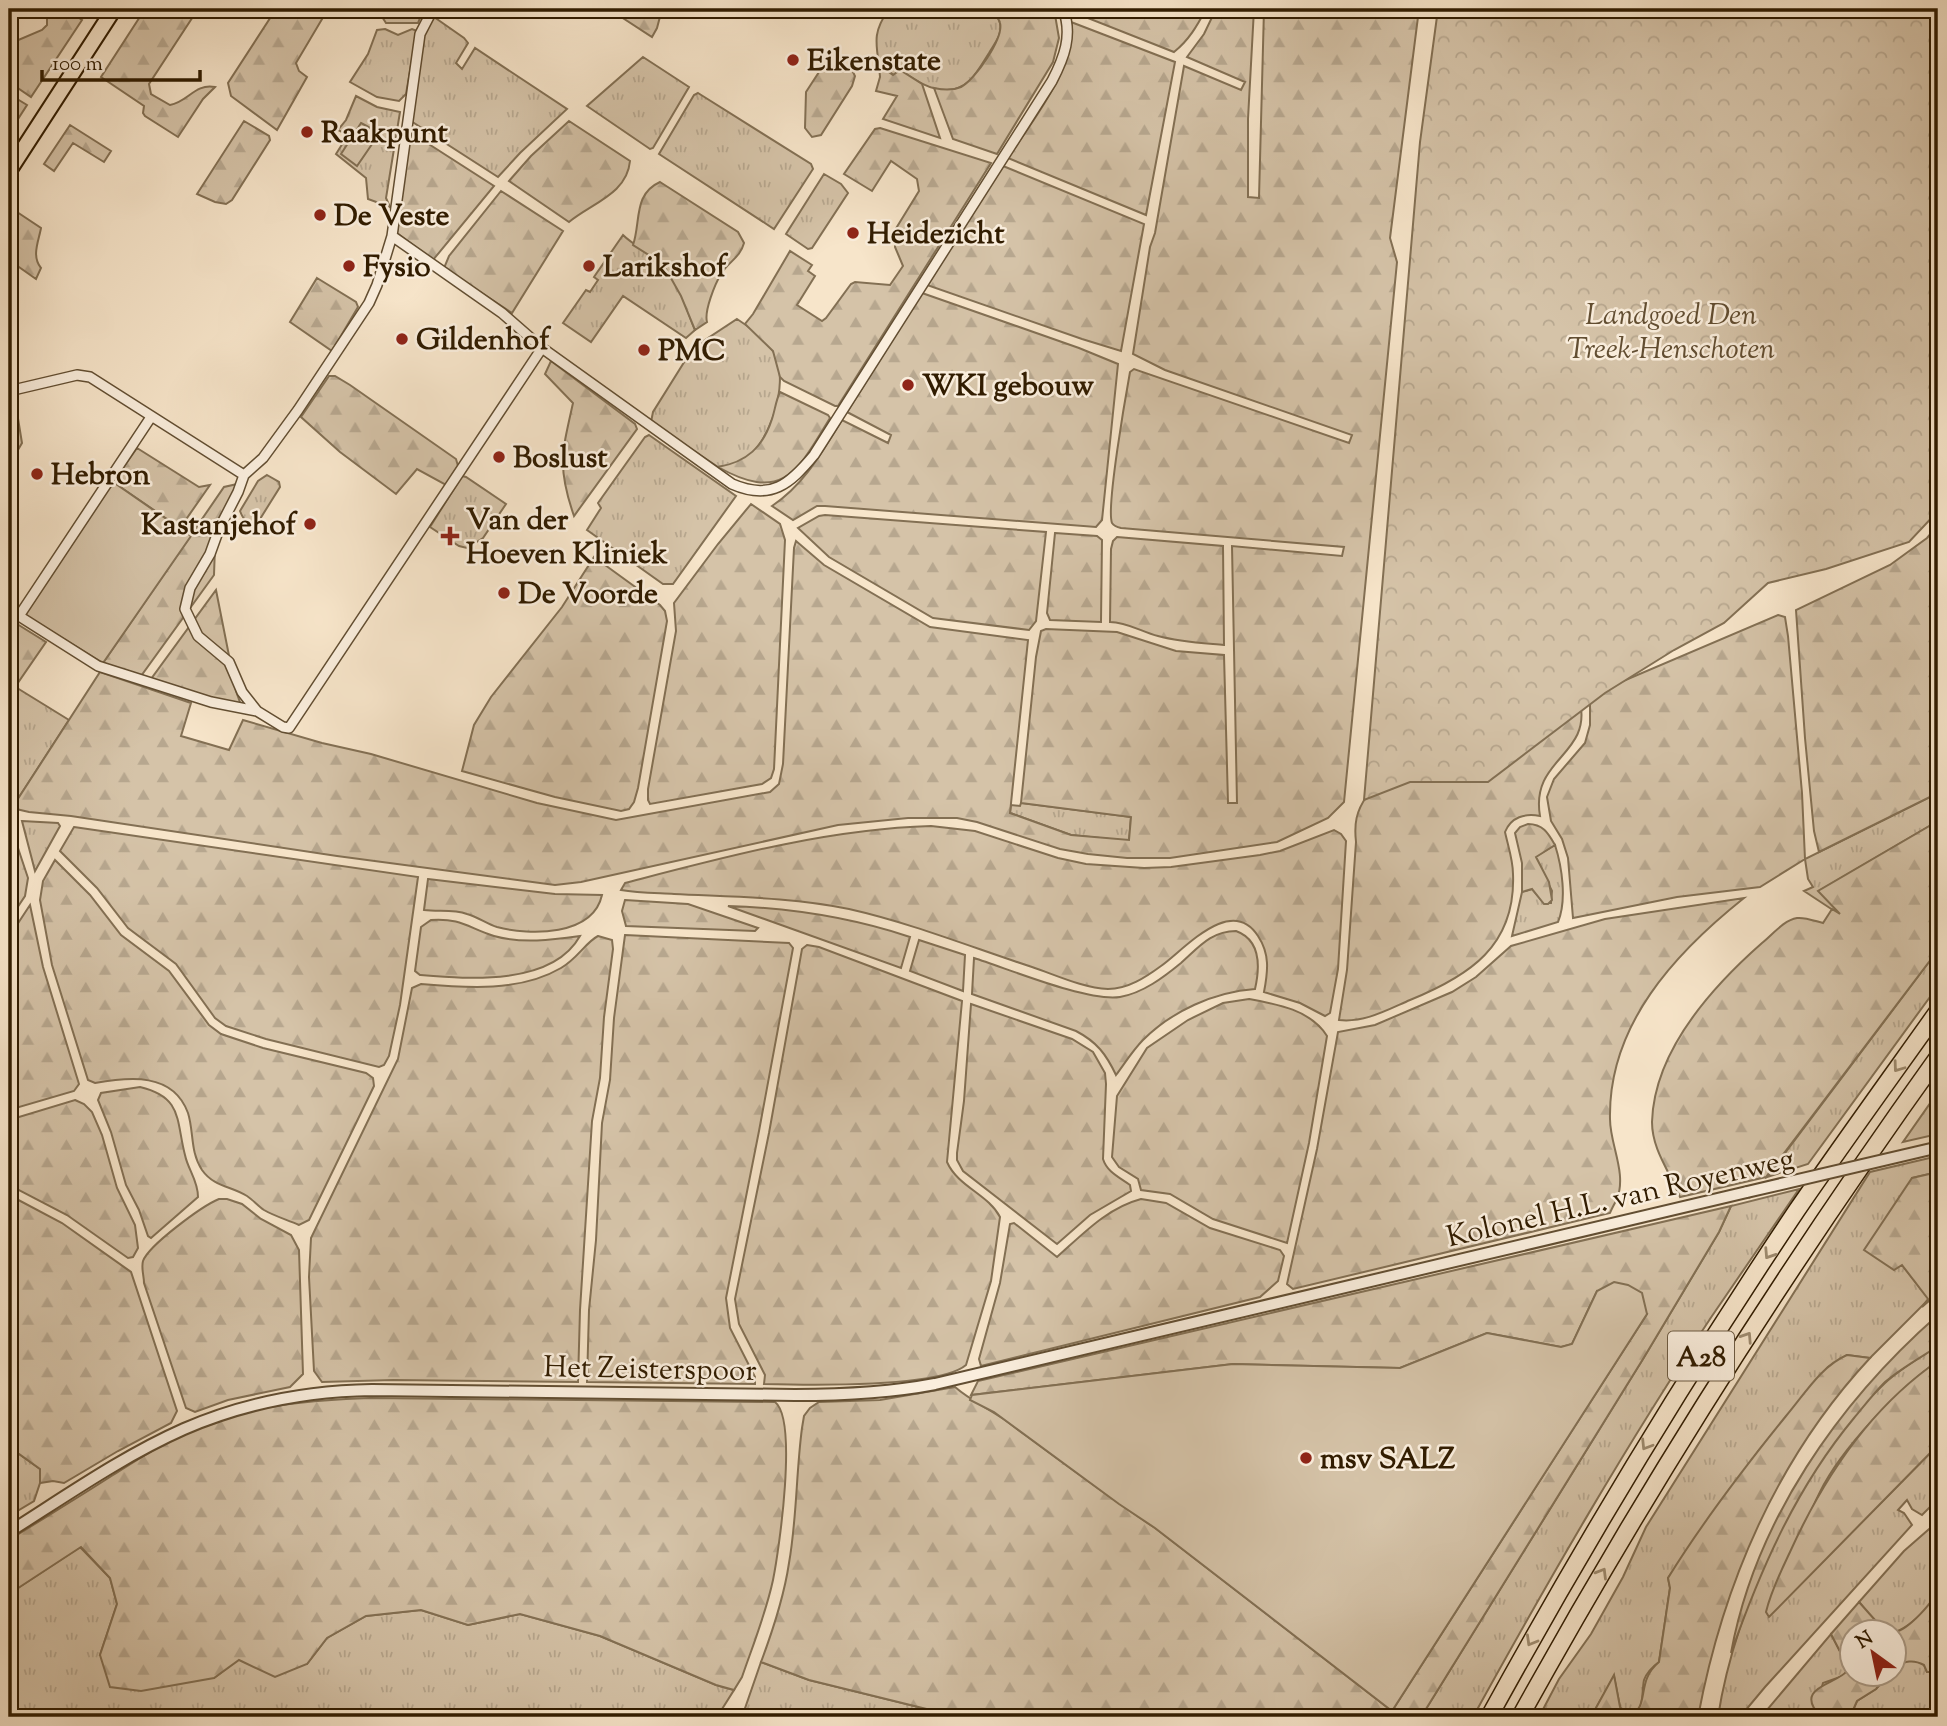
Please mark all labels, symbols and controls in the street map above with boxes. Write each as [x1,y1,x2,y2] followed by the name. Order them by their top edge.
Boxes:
[42,38,200,82] scale bar
[807,41,941,84] place label: Eikenstate
[52,50,103,80] text: 100 m
[785,52,801,68] marker: Eikenstate
[321,113,449,156] place label: Raakpunt
[299,124,315,140] marker: Raakpunt
[334,196,449,239] place label: De Veste
[312,207,328,223] marker: De Veste
[867,214,1005,257] place label: Heidezicht
[845,225,861,241] marker: Heidezicht
[363,247,431,290] place label: Fysio
[603,247,728,290] place label: Larikshof
[341,258,357,274] marker: Fysio
[581,258,597,274] marker: Larikshof
[1567,295,1775,372] park label: Landgoed Den Treek-Henschoten
[416,320,551,363] place label: Gildenhof
[394,331,410,347] marker: Gildenhof
[658,331,726,374] place label: PMC
[636,342,652,358] marker: PMC
[922,366,1095,409] place label: WKI gebouw
[900,377,916,393] marker: WKI gebouw
[513,438,608,481] place label: Boslust
[491,449,507,465] marker: Boslust
[51,455,150,498] place label: Hebron
[29,466,45,482] marker: Hebron
[466,500,668,577] place label: Van der Hoeven Kliniek
[141,505,298,548] place label: Kastanjehof
[302,516,318,532] marker: Kastanjehof
[440,526,460,546] marker: Van der Hoeven Kliniek
[518,574,658,617] place label: De Voorde
[496,585,512,601] marker: De Voorde
[1894,1059,1907,1072] one-way arrow
[1442,1138,1799,1260] street label: Kolonel H.L. van Royenweg
[1764,1246,1777,1259] one-way arrow
[1668,1332,1734,1380] road number: A28
[1739,1332,1752,1345] one-way arrow
[543,1347,757,1394] street label: Het Zeisterspoor
[1642,1438,1655,1451] one-way arrow
[1320,1439,1455,1482] place label: msv SALZ
[1298,1450,1314,1466] marker: msv SALZ
[1594,1567,1607,1580] one-way arrow
[1839,1618,1909,1688] north arrow
[1851,1625,1879,1656] text: N
[1526,1634,1539,1647] one-way arrow

